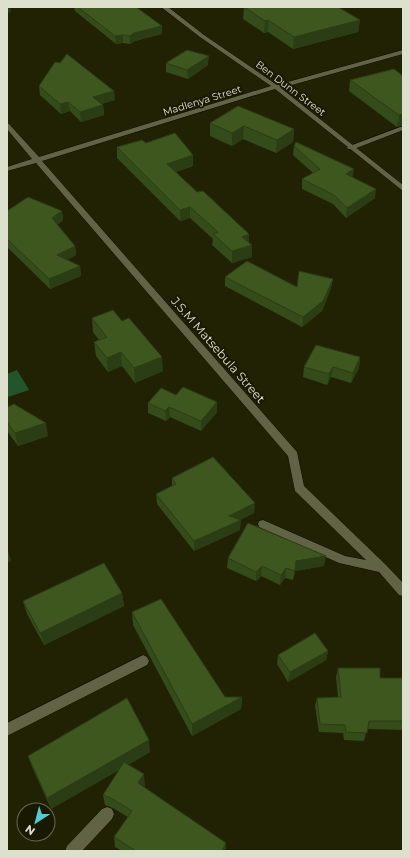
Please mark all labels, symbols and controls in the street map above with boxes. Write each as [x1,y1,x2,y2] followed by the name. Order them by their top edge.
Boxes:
[253,58,328,119] street label: Ben Dunn Street
[161,82,243,119] street label: Madlenya Street
[168,293,269,406] street label: J.S.M Matsebula Street
[16,802,56,842] north arrow
[22,822,38,838] text: N

